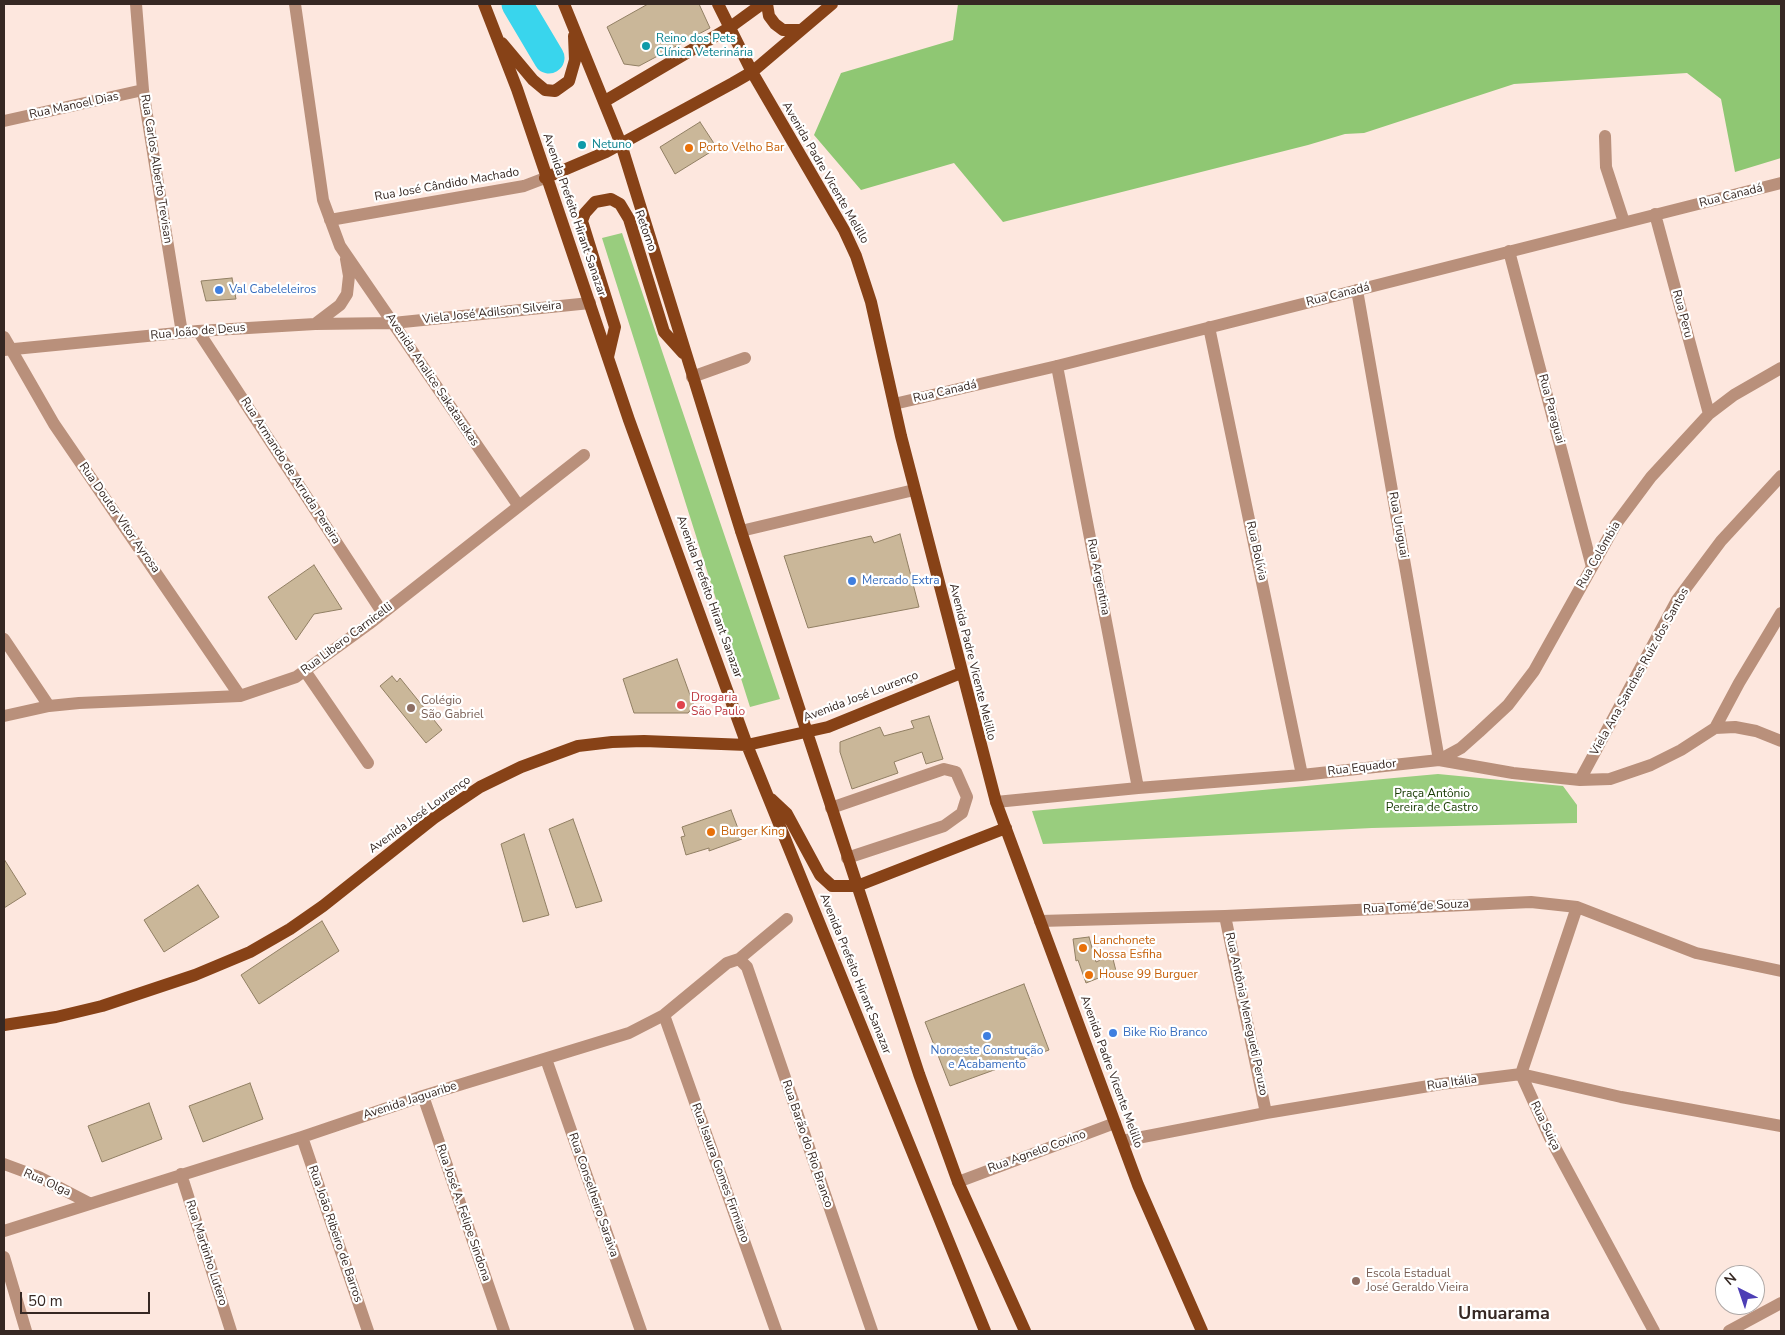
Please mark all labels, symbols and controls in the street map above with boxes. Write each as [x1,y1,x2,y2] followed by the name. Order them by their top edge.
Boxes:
[656,32,753,60] place label: Reino dos Pets Clínica Veterinária
[640,40,652,52] marker: Reino dos Pets Clínica Veterinária
[28,89,120,123] street label: Rua Manoel Dias
[137,93,175,245] street label: Rua Carlos Alberto Trevisan
[778,100,872,246] street label: Avenida Padre Vicente Melillo
[539,132,609,298] street label: Avenida Prefeito Hirant Sanazar
[592,138,632,152] place label: Netuno
[576,139,588,151] marker: Netuno
[699,141,784,155] place label: Porto Velho Bar
[683,142,695,154] marker: Porto Velho Bar
[374,165,520,205] street label: Rua José Cândido Machado
[1698,181,1764,211] street label: Rua Canadá
[631,208,659,254] street label: Retorno
[1305,280,1371,310] street label: Rua Canadá
[229,283,316,297] place label: Val Cabeleleiros
[213,284,225,296] marker: Val Cabeleleiros
[1669,288,1695,340] street label: Rua Peru
[422,299,562,327] street label: Viela José Adilson Silveira
[382,311,482,449] street label: Avenida Analice Sakatauskas
[150,321,246,343] street label: Rua João de Deus
[1535,373,1567,445] street label: Rua Paraguai
[912,378,978,406] street label: Rua Canadá
[237,395,343,547] street label: Rua Armando de Arruda Pereira
[75,460,163,576] street label: Rua Doutor Vitor Ayrosa
[1385,491,1411,559] street label: Rua Uruguai
[673,514,745,680] street label: Avenida Prefeito Hirant Sanazar
[1574,519,1624,591] street label: Rua Colômbia
[1243,520,1269,582] street label: Rua Bolívia
[1084,538,1112,616] street label: Rua Argentina
[862,574,940,588] place label: Mercado Extra
[846,575,858,587] marker: Mercado Extra
[946,582,998,742] street label: Avenida Padre Vicente Melillo
[1588,586,1692,758] street label: Viela Ana Sanches Ruiz dos Santos
[298,600,396,678] street label: Rua Libero Carnicelli
[801,668,921,726] street label: Avenida José Lourenço
[691,691,745,719] place label: Drogaria São Paulo
[421,694,484,722] place label: Colégio São Gabriel
[675,699,687,711] marker: Drogaria São Paulo
[405,702,417,714] marker: Colégio São Gabriel
[1327,757,1397,779] street label: Rua Equador
[366,773,474,857] street label: Avenida José Lourenço
[1386,787,1478,815] park label: Praça Antônio Pereira de Castro
[721,825,785,839] place label: Burger King
[705,826,717,838] marker: Burger King
[816,892,894,1056] street label: Avenida Prefeito Hirant Sanazar
[1363,897,1469,917] street label: Rua Tomé de Souza
[1222,931,1270,1097] street label: Rua Antônia Menegueti Peruzo
[1093,934,1162,962] place label: Lanchonete Nossa Esfiha
[1077,942,1089,954] marker: Lanchonete Nossa Esfiha
[1099,968,1198,982] place label: House 99 Burguer
[1083,969,1095,981] marker: House 99 Burguer
[1077,994,1145,1150] street label: Avenida Padre Vicente Melillo
[1123,1026,1207,1040] place label: Bike Rio Branco
[1107,1027,1119,1039] marker: Bike Rio Branco
[981,1030,993,1042] marker: Noroeste Construção e Acabamento
[931,1044,1043,1072] place label: Noroeste Construção e Acabamento
[1426,1072,1478,1094] street label: Rua Itália
[778,1078,836,1210] street label: Rua Barão do Rio Branco
[361,1079,459,1123] street label: Avenida Jaguaribe
[1527,1099,1563,1153] street label: Rua Suiça
[688,1101,752,1245] street label: Rua Isaura Gomes Firmiano
[986,1128,1088,1176] street label: Rua Agnelo Covino
[565,1131,621,1259] street label: Rua Conselheiro Saraiva
[433,1142,493,1284] street label: Rua José A. Felipe Sindona
[305,1164,365,1304] street label: Rua João Ribeiro de Barros
[21,1166,73,1200] street label: Rua Olga
[182,1198,230,1308] street label: Rua Martinho Lutero
[1715,1265,1765,1315] north arrow
[1366,1267,1469,1295] place label: Escola Estadual José Geraldo Vieira
[1720,1268,1741,1290] text: N
[1350,1275,1362,1287] marker: Escola Estadual José Geraldo Vieira
[22,1282,152,1314] scale bar
[28,1291,63,1311] text: 50 m
[1458,1304,1550,1326] district label: Umuarama

